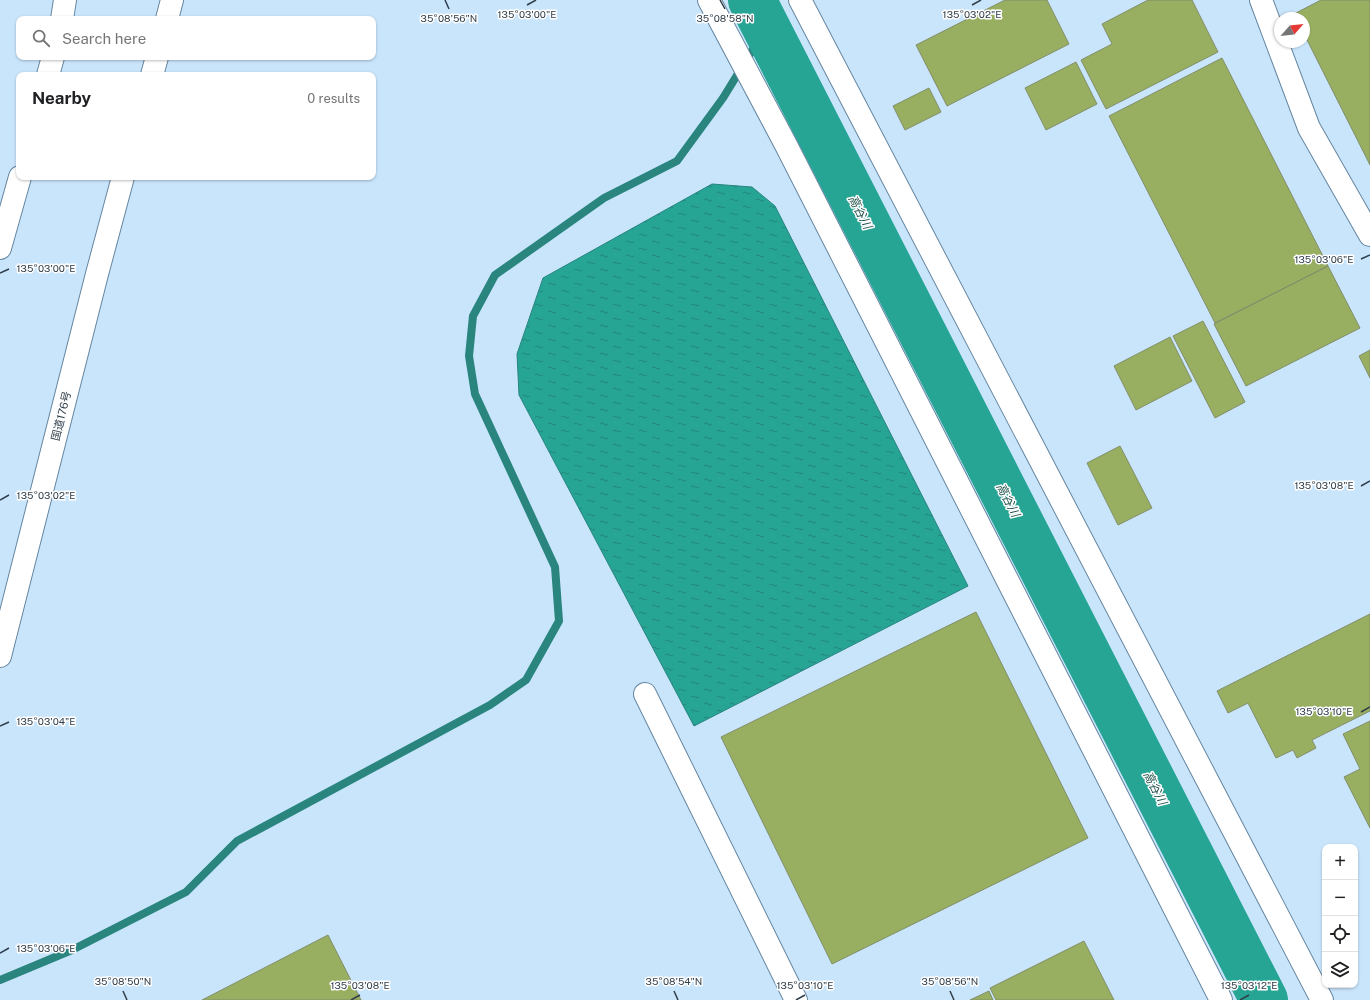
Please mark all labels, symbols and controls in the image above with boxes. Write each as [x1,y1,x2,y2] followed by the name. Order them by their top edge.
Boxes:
[498,8,556,20] text: 135°03'00"E
[943,8,1001,20] text: 135°03'02"E
[421,12,477,24] text: 35°08'56"N
[696,12,754,24] text: 35°08'58"N
[1274,12,1310,48] north arrow
[16,16,376,60] search box
[30,27,52,49] icon: search
[62,30,146,47] text: Search here
[32,88,91,108] text: Nearby
[307,91,360,106] text: 0 results
[846,193,875,233] water label: 高谷川
[1295,253,1353,265] text: 135°03'06"E
[17,262,75,274] text: 135°03'00"E
[49,390,73,442] street label: 国道176号
[1294,479,1354,491] text: 135°03'08"E
[994,481,1023,521] water label: 高谷川
[17,489,75,501] text: 135°03'02"E
[1296,705,1352,717] text: 135°03'10"E
[16,715,76,727] text: 135°03'04"E
[1141,769,1170,809] water label: 高谷川
[1322,844,1358,988] map controls
[1322,844,1358,880] button: +
[1322,880,1358,916] button: −
[1322,916,1358,952] button: locate
[17,942,75,954] text: 135°03'06"E
[1322,952,1358,988] button: layers
[95,975,151,987] text: 35°08'50"N
[646,975,702,987] text: 35°08'54"N
[922,975,978,987] text: 35°08'56"N
[330,979,390,991] text: 135°03'08"E
[777,979,833,991] text: 135°03'10"E
[1221,979,1277,991] text: 135°03'12"E

